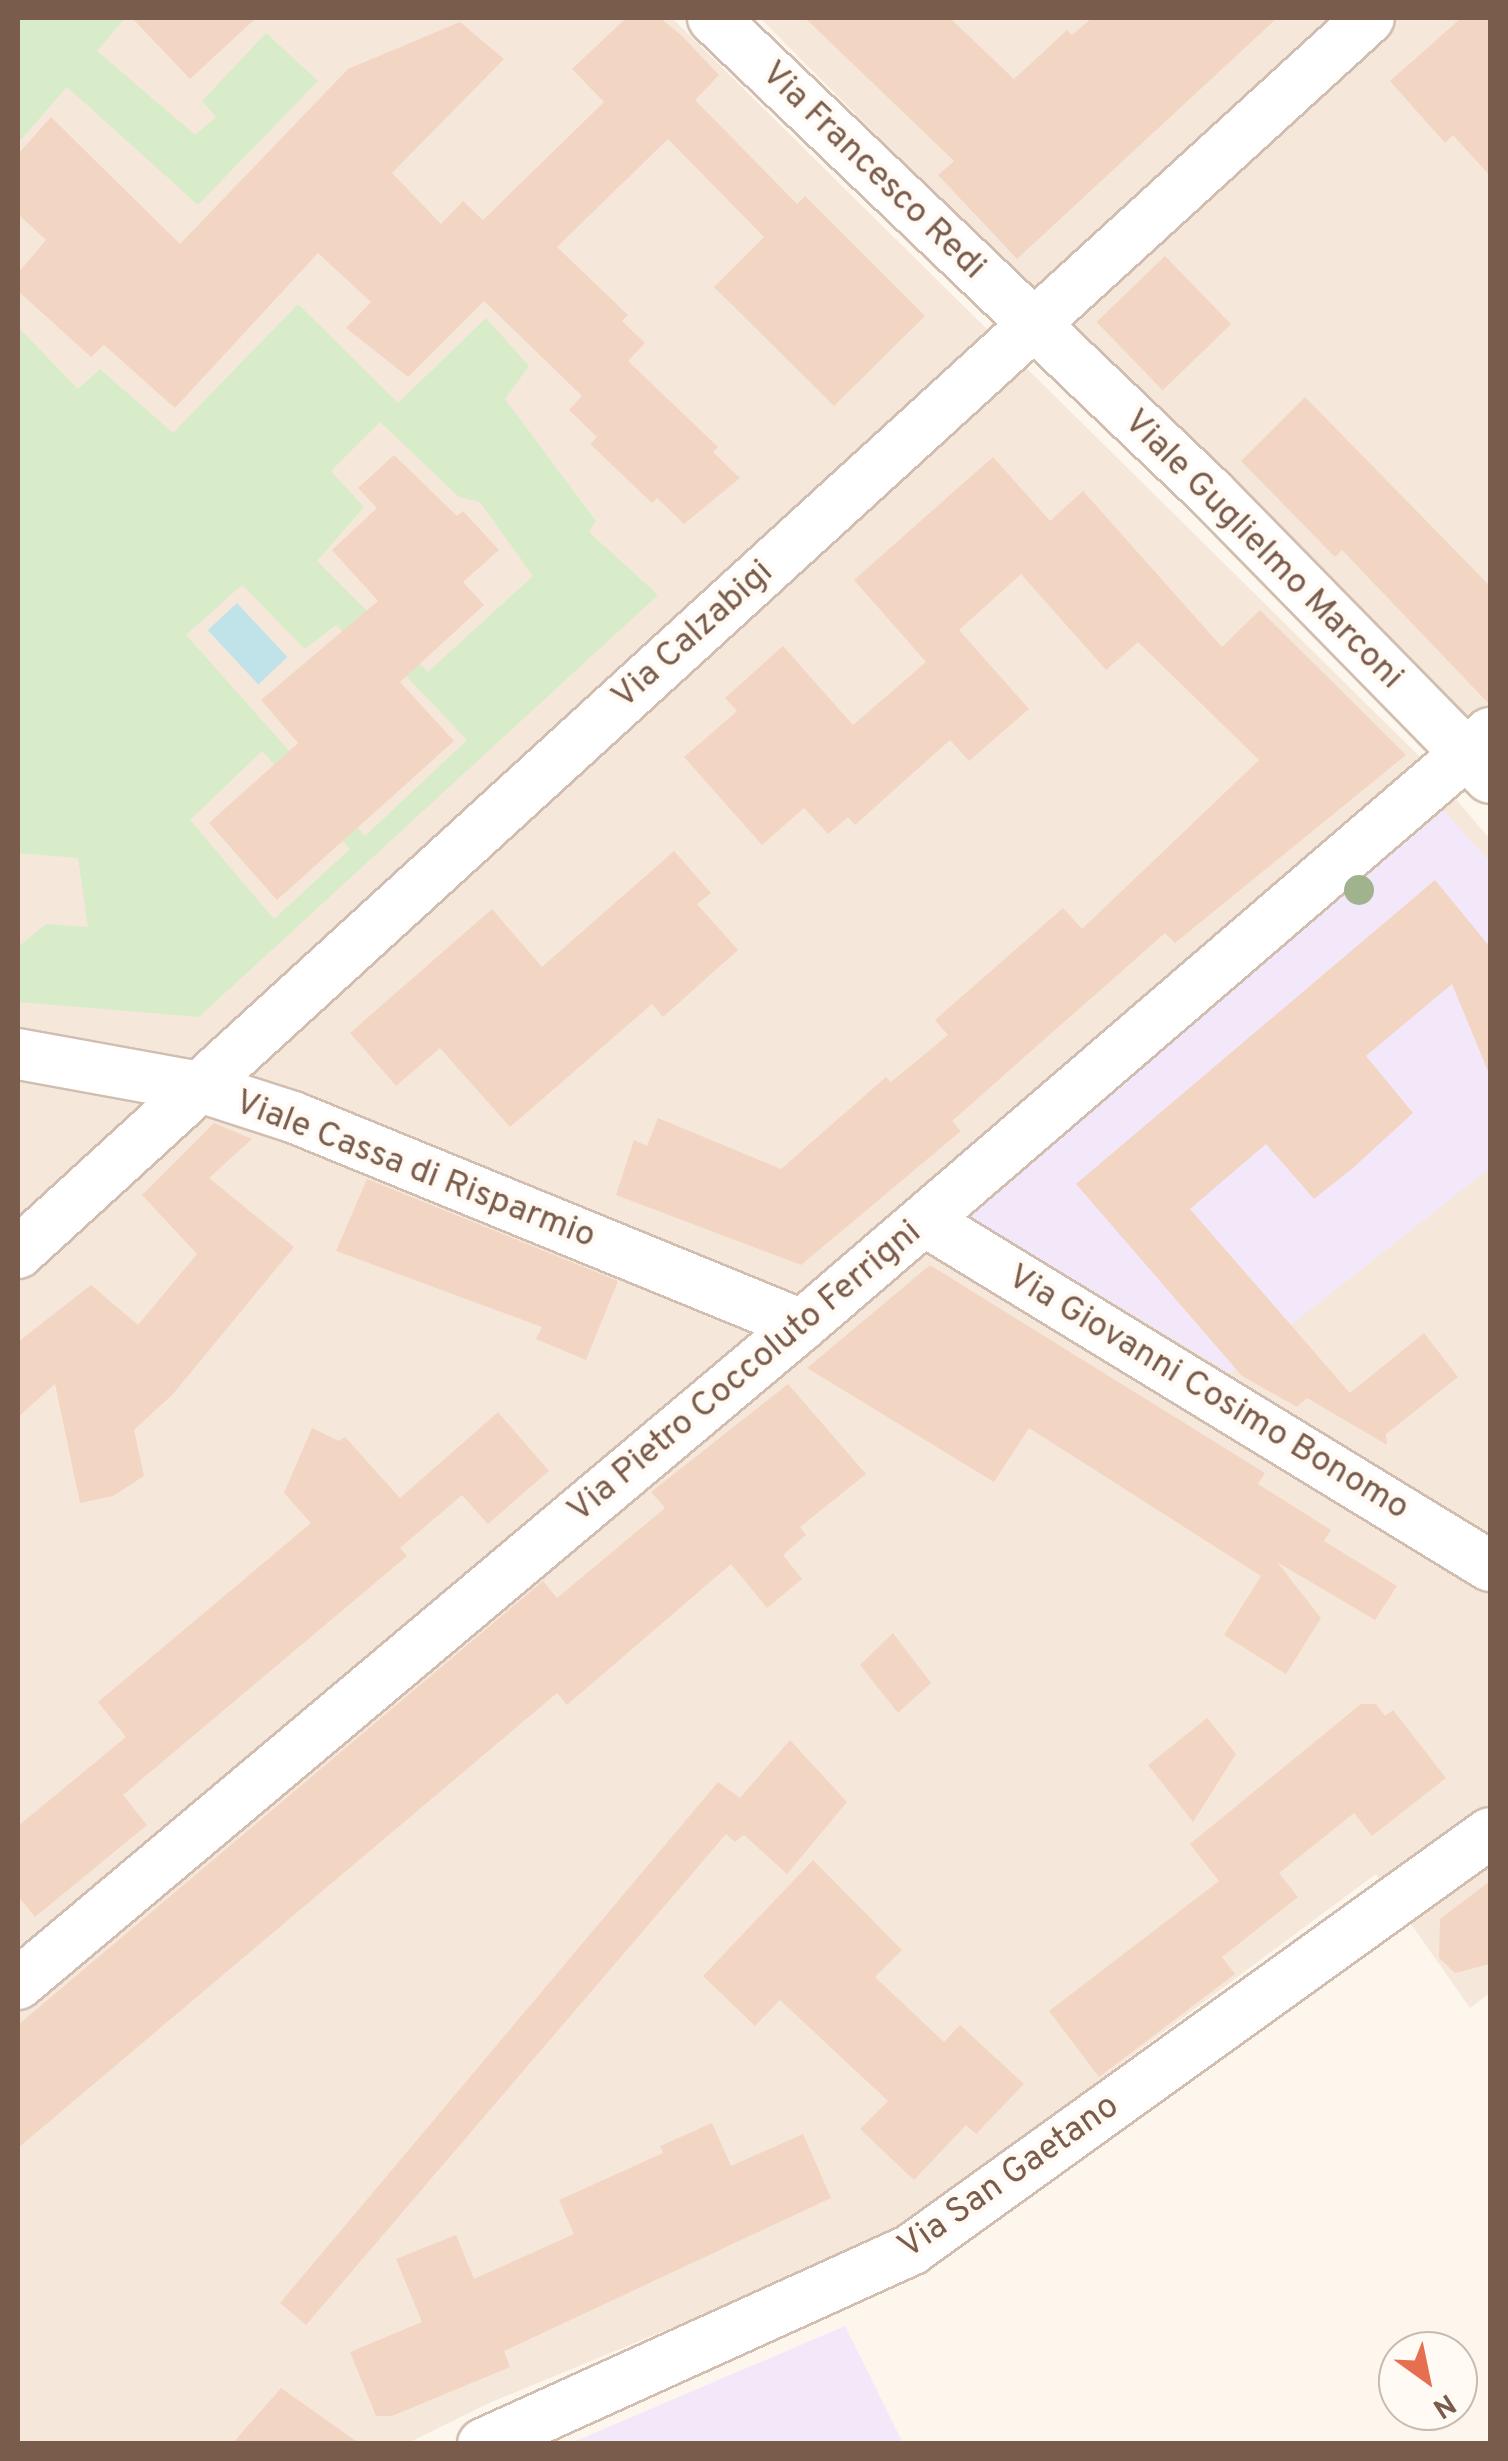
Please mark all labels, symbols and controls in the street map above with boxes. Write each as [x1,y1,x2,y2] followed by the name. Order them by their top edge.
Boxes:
[752,53,994,289] street label: Via Francesco Redi
[1114,401,1412,699] street label: Viale Guglielmo Marconi
[604,552,782,718] street label: Via Calzabigi
[229,1082,601,1258] street label: Viale Cassa di Risparmio
[560,1212,930,1532] street label: Via Pietro Coccoluto Ferrigni
[1000,1256,1416,1530] street label: Via Giovanni Cosimo Bonomo
[891,2085,1127,2269] street label: Via San Gaetano
[1378,2331,1478,2431] north arrow
[1425,2384,1461,2425] text: N

